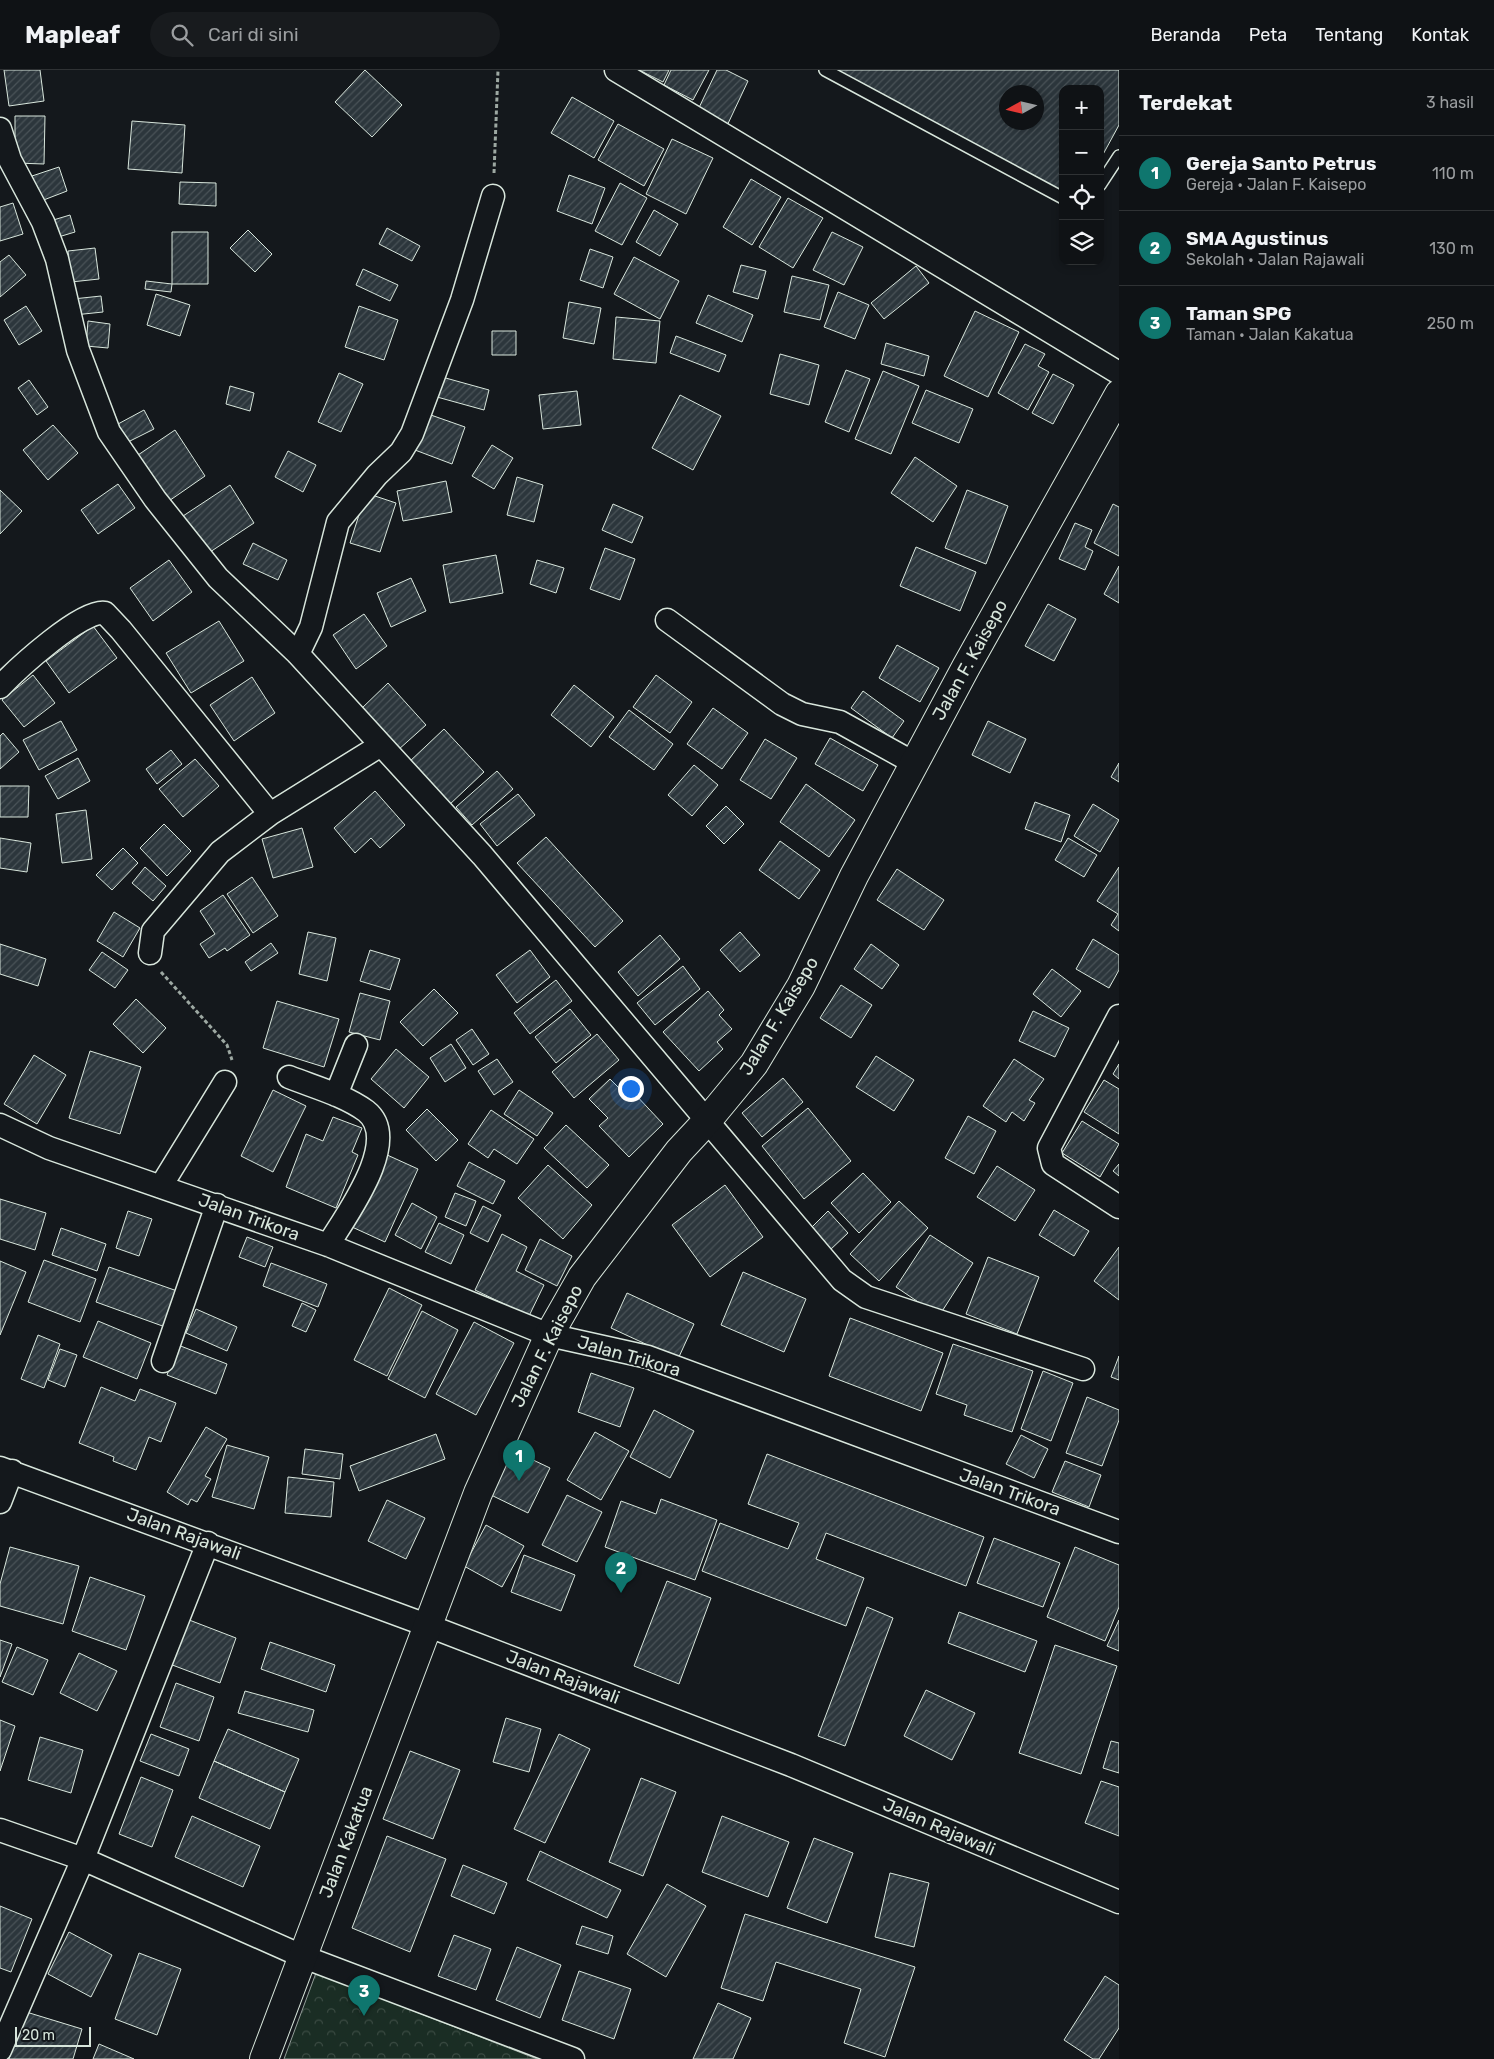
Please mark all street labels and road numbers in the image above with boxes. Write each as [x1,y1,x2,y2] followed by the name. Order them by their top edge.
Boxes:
[928,596,1012,724] street label: Jalan F. Kaisepo
[735,953,823,1079] street label: Jalan F. Kaisepo
[195,1188,303,1246] street label: Jalan Trikora
[507,1281,587,1411] street label: Jalan F. Kaisepo
[575,1331,683,1381] street label: Jalan Trikora
[956,1463,1064,1521] street label: Jalan Trikora
[124,1503,244,1565] street label: Jalan Rajawali
[503,1645,623,1709] street label: Jalan Rajawali
[315,1783,377,1901] street label: Jalan Kakatua
[879,1793,999,1861] street label: Jalan Rajawali

